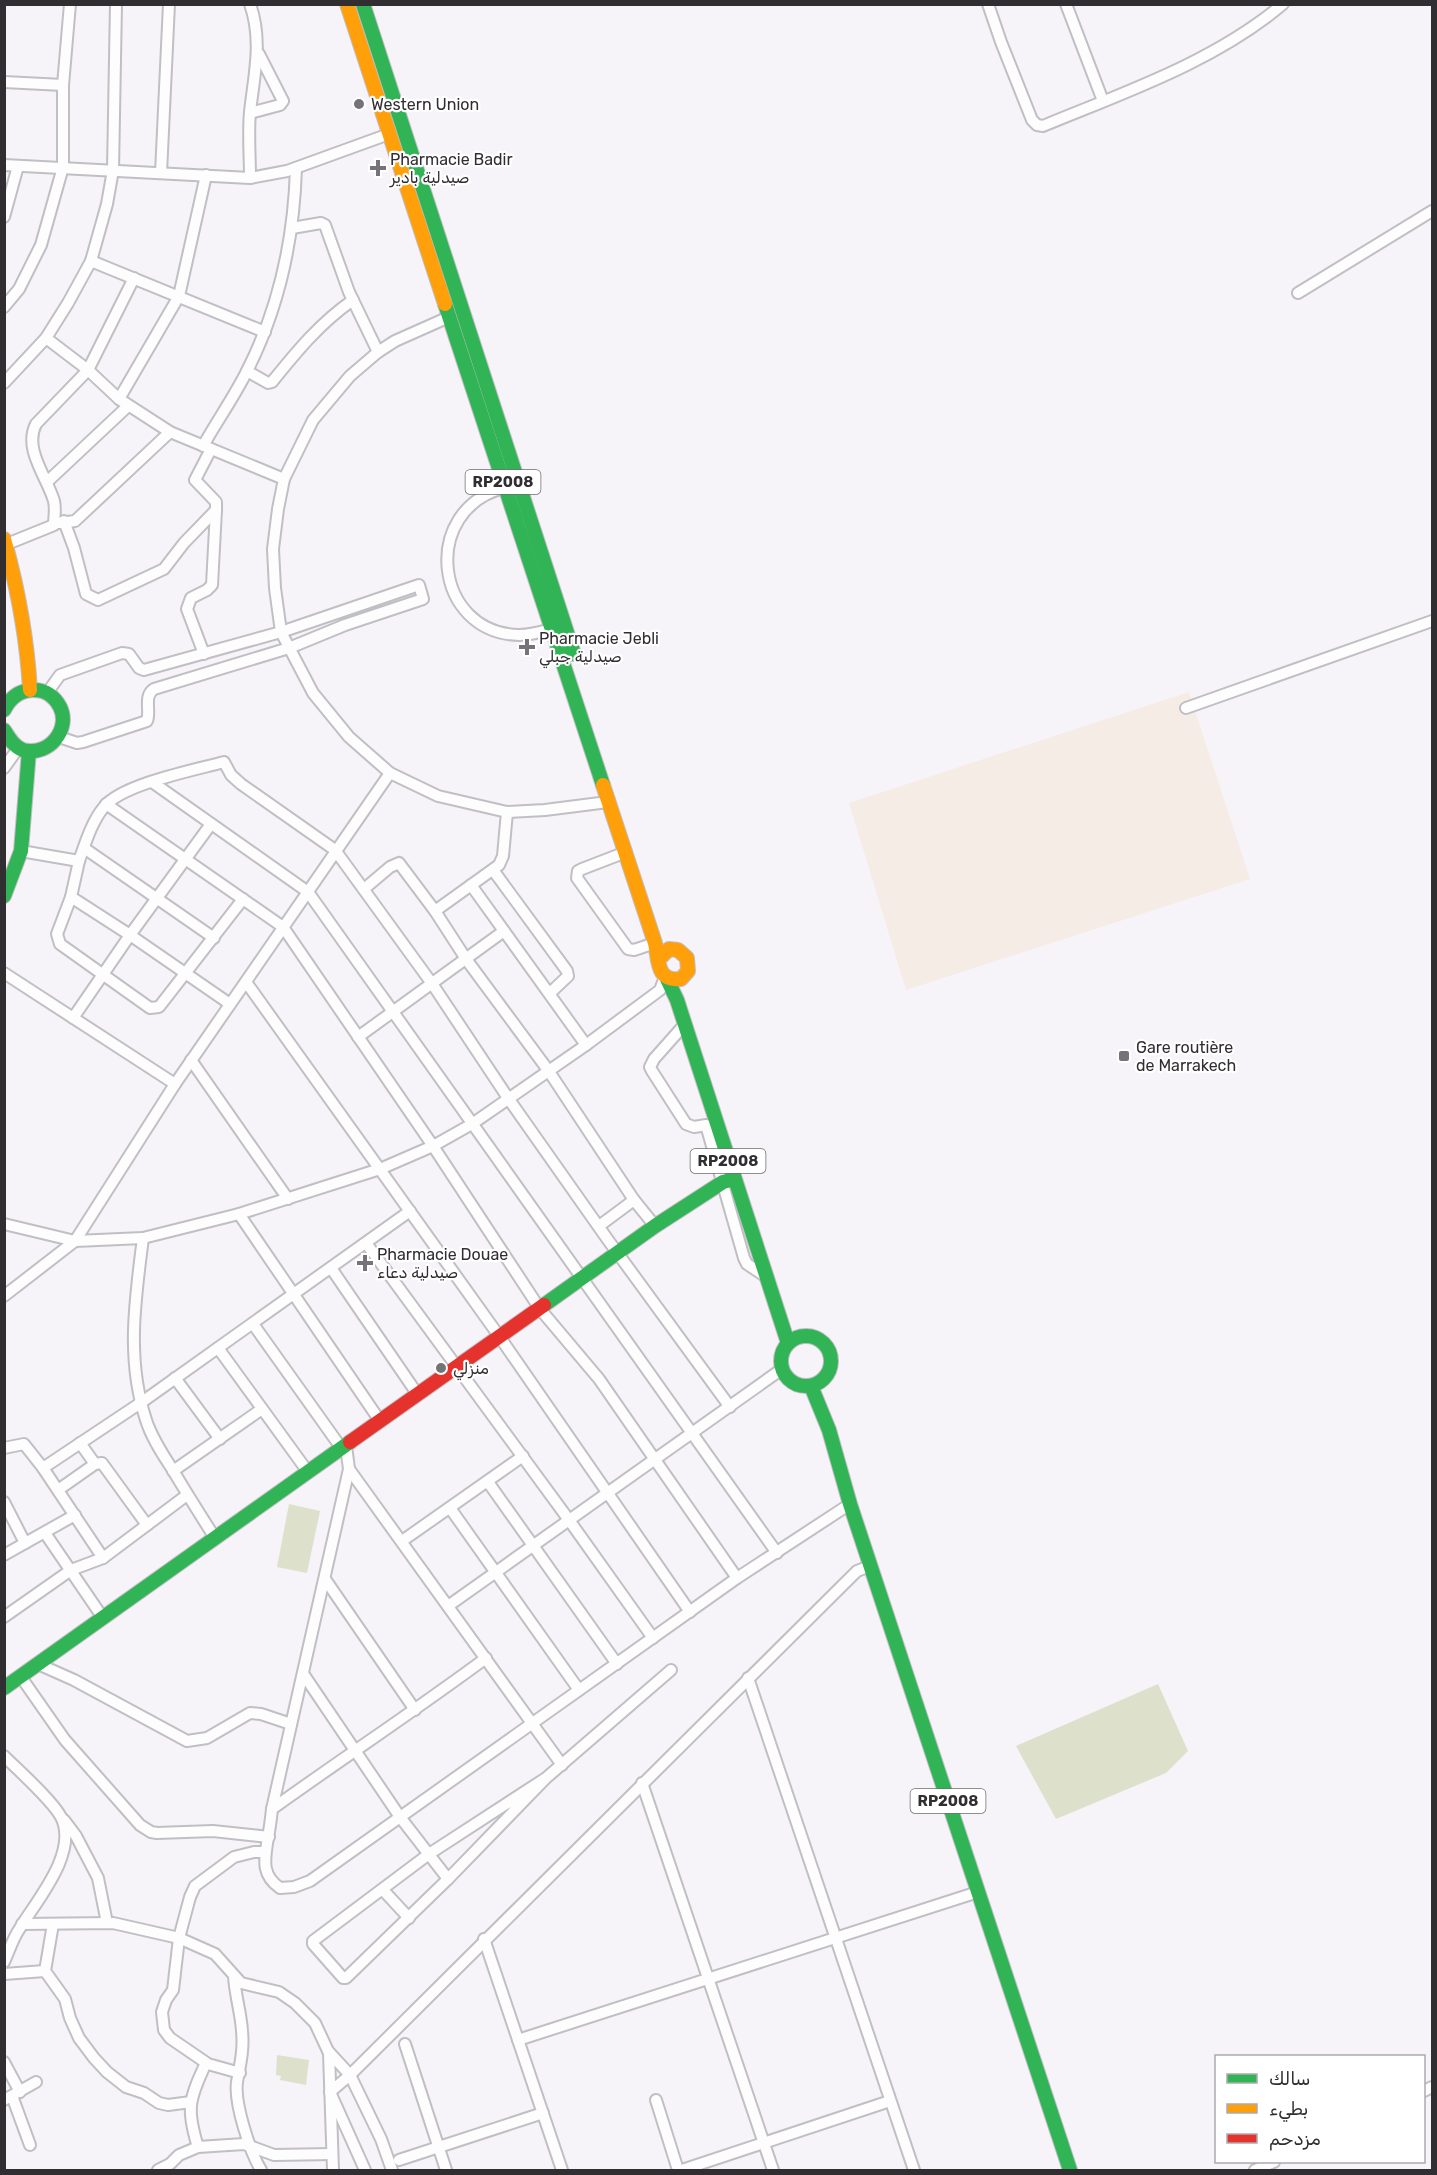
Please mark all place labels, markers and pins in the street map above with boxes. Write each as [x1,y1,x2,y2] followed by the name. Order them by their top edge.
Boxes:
[371,95,479,114] place label: Western Union
[352,97,366,111] marker: Western Union
[389,150,513,188] place label: Pharmacie Badir صيدلية بادير
[371,161,385,175] marker: Pharmacie Badir صيدلية بادير
[539,629,659,669] place label: Pharmacie Jebli صيدلية جبلي
[520,640,534,654] marker: Pharmacie Jebli صيدلية جبلي
[1136,1038,1236,1075] place label: Gare routière de Marrakech
[1117,1049,1131,1063] marker: Gare routière de Marrakech
[377,1245,508,1282] place label: Pharmacie Douae صيدلية دعاء
[358,1256,372,1270] marker: Pharmacie Douae صيدلية دعاء
[453,1359,489,1381] place label: منزلي
[434,1361,448,1375] marker: منزلي

